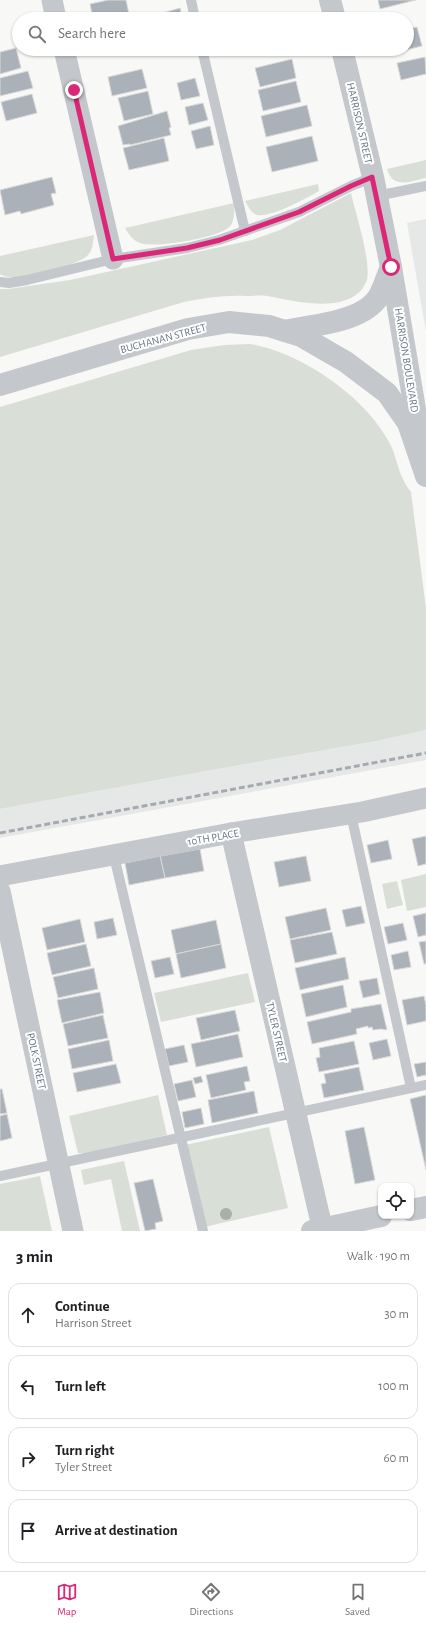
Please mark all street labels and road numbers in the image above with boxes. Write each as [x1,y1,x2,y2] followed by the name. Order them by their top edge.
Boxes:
[345,81,374,165] street label: HARRISON STREET
[393,307,420,413] street label: HARRISON BOULEVARD
[119,322,208,355] street label: BUCHANAN STREET
[187,827,240,847] street label: 10TH PLACE
[264,1001,289,1064] street label: TYLER STREET
[25,1032,48,1091] street label: POLK STREET

